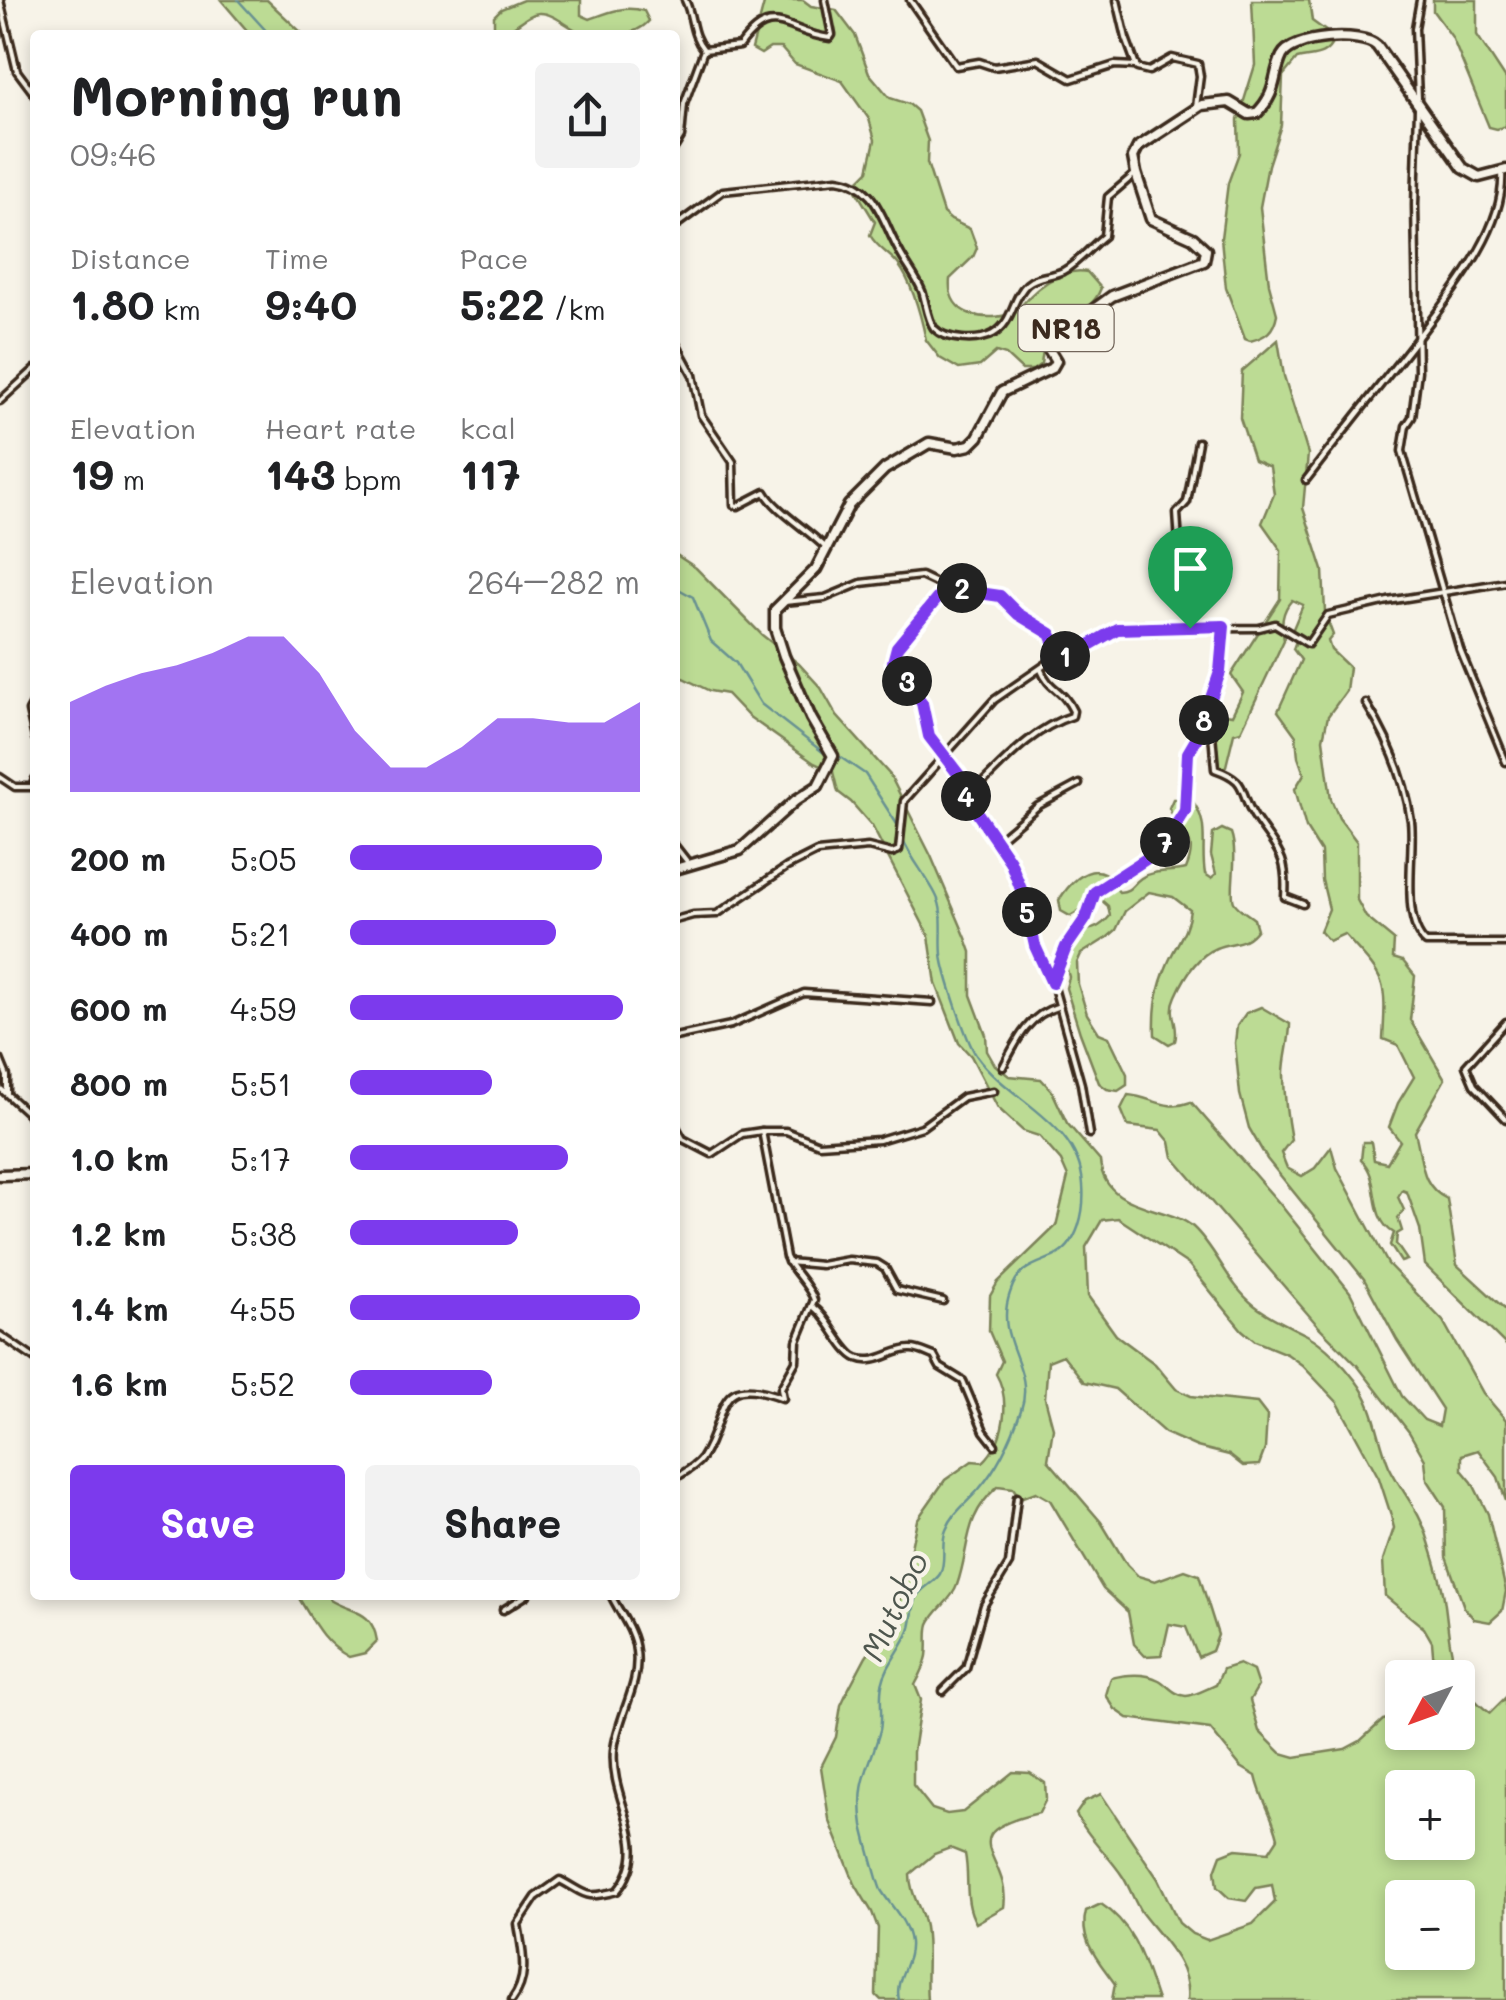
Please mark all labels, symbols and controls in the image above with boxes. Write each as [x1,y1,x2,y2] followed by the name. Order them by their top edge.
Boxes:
[70,58,403,130] text: Morning run
[535,63,640,168] button: share
[70,132,157,174] text: 09:46
[70,240,191,276] text: Distance
[265,240,329,276] text: Time
[460,240,528,276] text: Pace
[70,276,155,331] text: 1.80
[265,276,357,331] text: 9:40
[460,276,545,331] text: 5:22
[155,291,201,327] text: km
[545,291,606,327] text: /km
[1018,305,1114,351] road number: NR18
[70,410,196,446] text: Elevation
[265,410,416,446] text: Heart rate
[460,410,516,446] text: kcal
[70,446,114,501] text: 19
[265,446,335,501] text: 143
[460,446,521,501] text: 117
[114,461,145,497] text: m
[335,461,402,497] text: bpm
[1148,526,1233,629] pin
[1163,541,1218,596] icon: arrive
[70,560,214,602] text: Elevation
[467,560,640,602] text: 264–282 m
[937,563,987,613] pin: 2
[954,570,970,606] text: 2
[1040,631,1090,681] pin: 1
[1059,638,1071,674] text: 1
[882,656,932,706] pin: 3
[899,663,915,699] text: 3
[1179,695,1229,745] pin: 8
[1195,702,1213,738] text: 8
[941,771,991,821] pin: 4
[957,778,975,814] text: 4
[1140,817,1190,867] pin: 7
[1157,824,1173,860] text: 7
[70,837,166,879] text: 200 m
[230,837,297,879] text: 5:05
[1002,887,1052,937] pin: 5
[1019,894,1035,930] text: 5
[70,912,168,954] text: 400 m
[230,912,291,954] text: 5:21
[70,987,167,1029] text: 600 m
[230,987,296,1029] text: 4:59
[70,1062,168,1104] text: 800 m
[230,1062,292,1104] text: 5:51
[70,1137,169,1179] text: 1.0 km
[230,1137,291,1179] text: 5:17
[70,1212,166,1254] text: 1.2 km
[230,1212,297,1254] text: 5:38
[70,1287,169,1329] text: 1.4 km
[230,1287,296,1329] text: 4:55
[70,1362,168,1404] text: 1.6 km
[230,1362,295,1404] text: 5:52
[70,1465,345,1580] button: Save
[365,1465,640,1580] button: Share
[850,1545,936,1667] water label: Mutobo
[1385,1660,1475,1750] north arrow
[1385,1660,1475,1970] map controls
[1385,1770,1475,1860] button: +
[1385,1880,1475,1970] button: −

